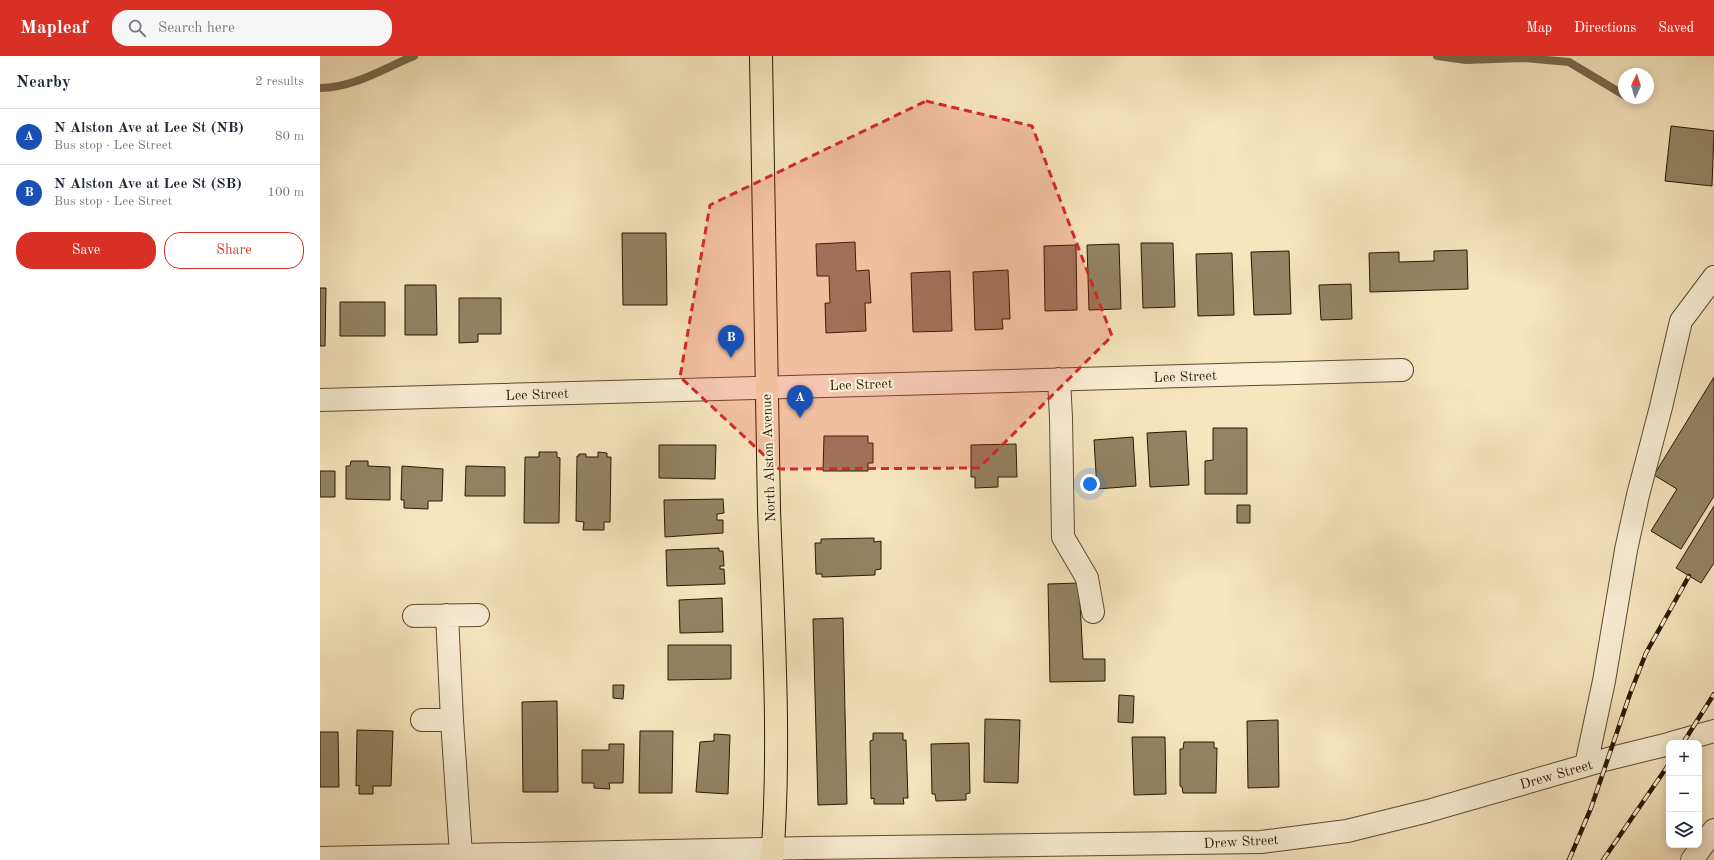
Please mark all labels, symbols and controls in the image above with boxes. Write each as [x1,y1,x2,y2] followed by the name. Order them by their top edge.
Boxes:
[112,10,392,46] search box
[126,17,148,39] icon: search
[20,19,88,38] text: Mapleaf
[158,21,235,36] text: Search here
[1526,21,1552,35] text: Map
[1574,21,1636,35] text: Directions
[1658,21,1694,35] text: Saved
[1618,68,1654,104] north arrow
[16,74,71,91] text: Nearby
[255,75,304,88] text: 2 results
[54,121,244,136] text: N Alston Ave at Lee St (NB)
[24,130,34,143] text: A
[275,130,304,143] text: 80 m
[54,139,172,152] text: Bus stop · Lee Street
[54,177,242,192] text: N Alston Ave at Lee St (SB)
[24,186,34,199] text: B
[267,186,304,199] text: 100 m
[54,195,172,208] text: Bus stop · Lee Street
[16,232,156,269] button: Save
[164,232,304,269] button: Share
[718,325,744,358] pin: B
[1153,369,1217,385] street label: Lee Street
[829,377,893,393] street label: Lee Street
[787,385,813,418] pin: A
[505,387,569,403] street label: Lee Street
[760,394,778,522] street label: North Alston Avenue
[1080,474,1100,494] your location
[1666,740,1702,848] map controls
[1666,740,1702,776] button: +
[1518,758,1594,792] street label: Drew Street
[1666,776,1702,812] button: −
[1666,812,1702,848] button: layers
[1203,833,1279,851] street label: Drew Street

